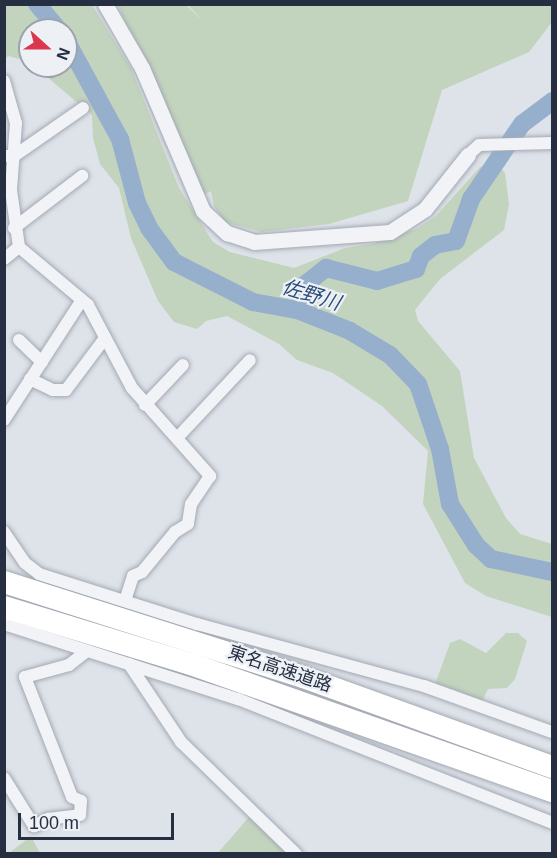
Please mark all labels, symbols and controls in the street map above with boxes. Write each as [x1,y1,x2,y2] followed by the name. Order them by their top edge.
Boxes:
[18,18,78,78] north arrow
[53,45,73,62] text: N
[279,275,343,315] water label: 佐野川
[225,641,335,697] street label: 東名高速道路
[21,801,177,839] scale bar
[29,813,79,833] text: 100 m

